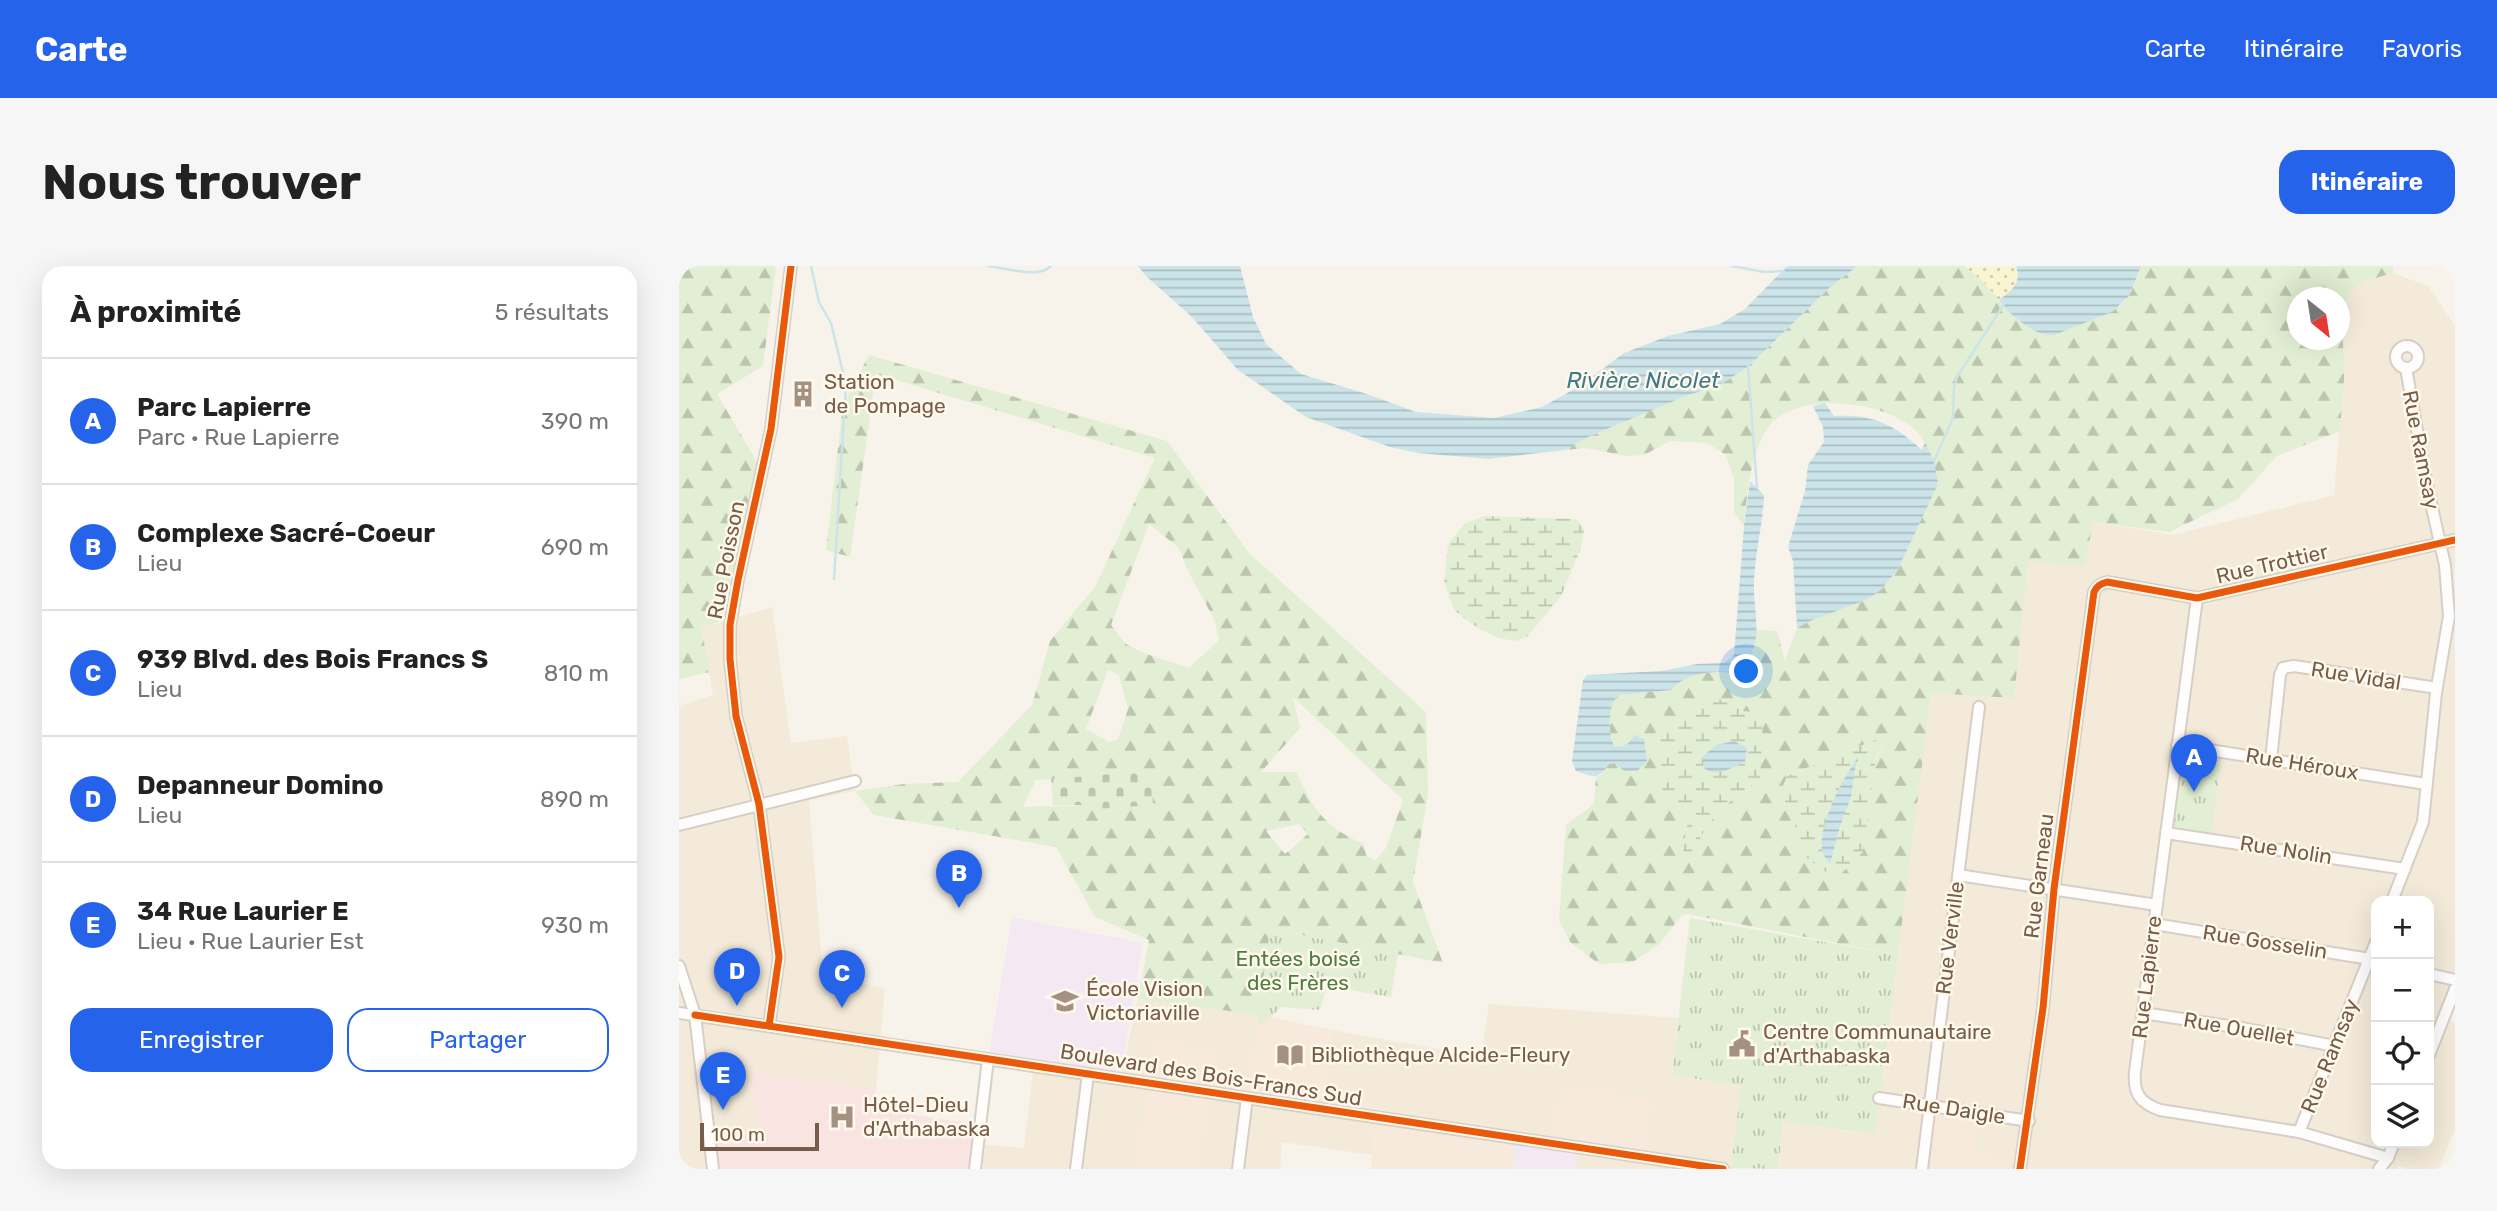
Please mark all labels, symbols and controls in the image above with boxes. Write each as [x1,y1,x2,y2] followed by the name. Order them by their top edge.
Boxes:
[35,30,128,69] text: Carte
[2145,35,2206,63] text: Carte
[2244,35,2344,63] text: Itinéraire
[2382,35,2462,63] text: Favoris
[2279,150,2455,214] button: Itinéraire
[42,153,361,211] text: Nous trouver
[2287,287,2350,350] north arrow
[70,294,241,330] text: À proximité
[495,298,609,326] text: 5 résultats
[1566,366,1721,394] water label: Rivière Nicolet
[824,369,946,418] place label: Station de Pompage
[788,379,818,409] building icon: Station de Pompage
[2398,388,2445,512] street label: Rue Ramsay
[137,392,311,423] text: Parc Lapierre
[85,407,101,435] text: A
[541,407,609,435] text: 390 m
[137,423,340,451] text: Parc · Rue Lapierre
[702,499,749,621] street label: Rue Poisson
[137,518,435,549] text: Complexe Sacré-Coeur
[85,533,101,561] text: B
[541,533,609,561] text: 690 m
[2213,538,2330,589] street label: Rue Trottier
[137,549,182,577] text: Lieu
[137,644,488,675] text: 939 Blvd. des Bois Francs S
[1729,654,1763,688] your location
[2309,656,2403,695] street label: Rue Vidal
[85,659,101,687] text: C
[544,659,609,687] text: 810 m
[137,675,182,703] text: Lieu
[2171,734,2217,792] pin: A
[2244,742,2360,785] street label: Rue Héroux
[137,770,384,801] text: Depanneur Domino
[85,785,101,813] text: D
[540,785,609,813] text: 890 m
[137,801,182,829] text: Lieu
[2018,812,2059,940] street label: Rue Garneau
[2238,830,2334,869] street label: Rue Nolin
[936,850,982,908] pin: B
[1930,880,1969,996] street label: Rue Verville
[137,896,349,927] text: 34 Rue Laurier E
[2371,896,2434,1148] map controls
[2371,896,2434,959] button: +
[86,911,100,939] text: E
[541,911,609,939] text: 930 m
[2127,914,2166,1040] street label: Rue Lapierre
[2201,919,2329,964] street label: Rue Gosselin
[137,927,364,955] text: Lieu · Rue Laurier Est
[1236,946,1361,995] park label: Entées boisé des Frères
[714,948,760,1006] pin: D
[819,950,865,1008] pin: C
[2371,959,2434,1022] button: −
[1086,976,1203,1025] place label: École Vision Victoriaville
[1050,986,1080,1016] school or university icon: École Vision Victoriaville
[2295,995,2364,1117] street label: Rue Ramsay
[2182,1006,2296,1051] street label: Rue Ouellet
[70,1008,333,1072] button: Enregistrer
[347,1008,609,1072] button: Partager
[1763,1019,1992,1068] place label: Centre Communautaire d'Arthabaska
[2371,1022,2434,1085] button: locate
[1727,1029,1757,1059] public building icon: Centre Communautaire d'Arthabaska
[1059,1038,1364,1111] street label: Boulevard des Bois-Francs Sud
[1275,1040,1305,1070] library icon: Bibliothèque Alcide-Fleury
[1311,1042,1571,1067] place label: Bibliothèque Alcide-Fleury
[700,1052,746,1110] pin: E
[2371,1085,2434,1148] button: layers
[1901,1088,2007,1129] street label: Rue Daigle
[863,1092,990,1141] place label: Hôtel-Dieu d'Arthabaska
[827,1102,857,1132] hospital icon: Hôtel-Dieu d'Arthabaska
[700,1120,819,1152] scale bar
[711,1123,765,1146] text: 100 m

